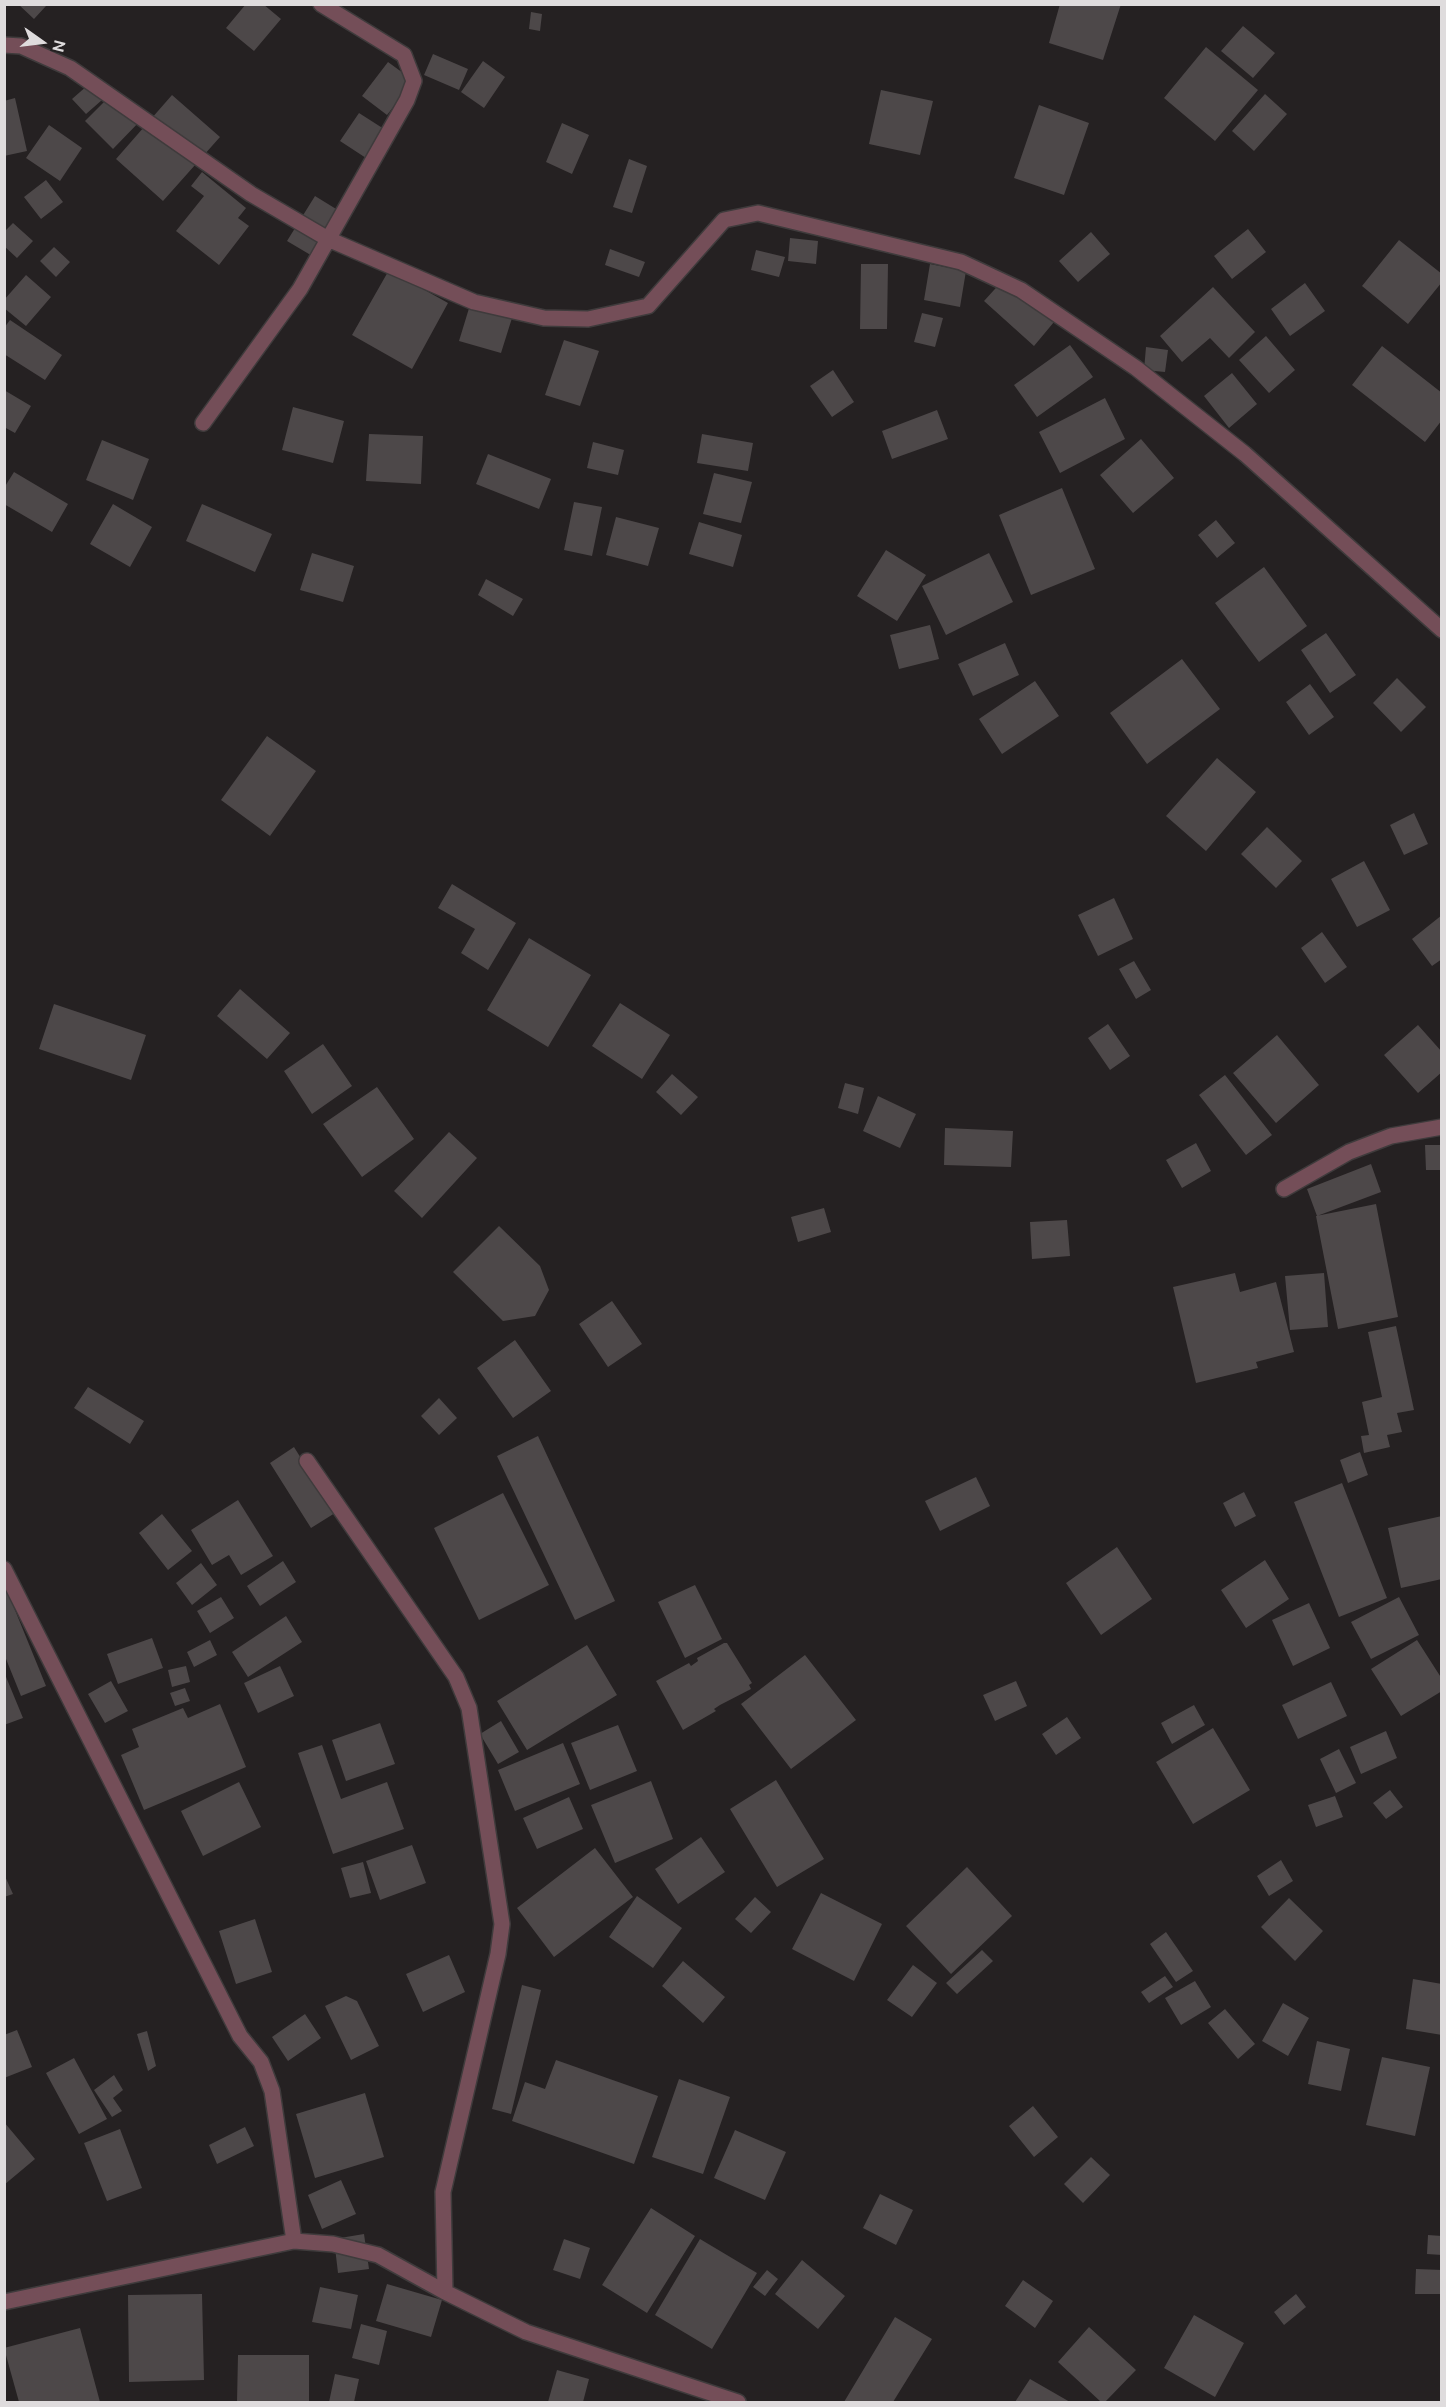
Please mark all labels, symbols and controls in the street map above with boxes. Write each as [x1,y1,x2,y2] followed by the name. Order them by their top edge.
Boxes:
[12,12,72,72] north arrow
[49,38,70,54] text: N

